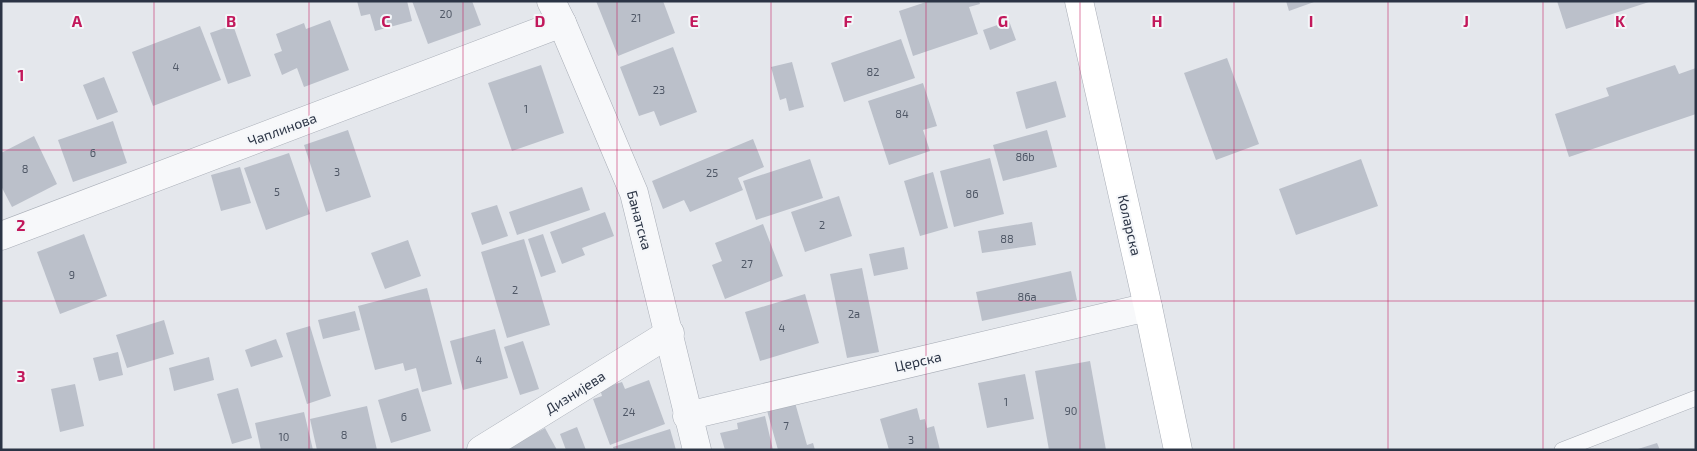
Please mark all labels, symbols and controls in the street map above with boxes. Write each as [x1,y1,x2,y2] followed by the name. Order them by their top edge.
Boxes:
[440,7,452,20] house number: 20
[72,11,83,30] text: A
[226,11,236,30] text: B
[381,11,391,30] text: C
[535,11,546,30] text: D
[631,11,641,24] house number: 21
[689,11,699,30] text: E
[844,11,853,30] text: F
[998,11,1008,30] text: G
[1151,11,1163,30] text: H
[1309,11,1313,30] text: I
[1463,11,1469,30] text: J
[1615,11,1626,30] text: K
[173,60,180,73] house number: 4
[18,65,24,84] text: 1
[867,65,879,78] house number: 82
[653,83,665,96] house number: 23
[524,102,528,115] house number: 1
[895,107,909,120] house number: 84
[245,109,319,149] street label: Чаплинова
[90,146,96,159] house number: 6
[1015,150,1035,163] house number: 86b
[22,162,28,175] house number: 8
[334,165,340,178] house number: 3
[706,166,718,179] house number: 25
[274,185,280,198] house number: 5
[966,187,978,200] house number: 86
[624,188,656,252] street label: Банатска
[1115,193,1145,257] street label: Коларска
[16,215,26,234] text: 2
[819,218,825,231] house number: 2
[1000,232,1014,245] house number: 88
[741,257,753,270] house number: 27
[69,268,75,281] house number: 9
[512,283,518,296] house number: 2
[1017,290,1037,303] house number: 86a
[848,307,860,320] house number: 2a
[779,321,786,334] house number: 4
[893,347,943,375] street label: Церска
[476,353,483,366] house number: 4
[16,366,26,385] text: 3
[542,367,608,417] street label: Дизнијева
[1004,395,1008,408] house number: 1
[1065,404,1077,417] house number: 90
[623,405,636,418] house number: 24
[401,410,407,423] house number: 6
[783,419,789,432] house number: 7
[341,428,347,441] house number: 8
[278,430,290,443] house number: 10
[908,433,914,446] house number: 3

